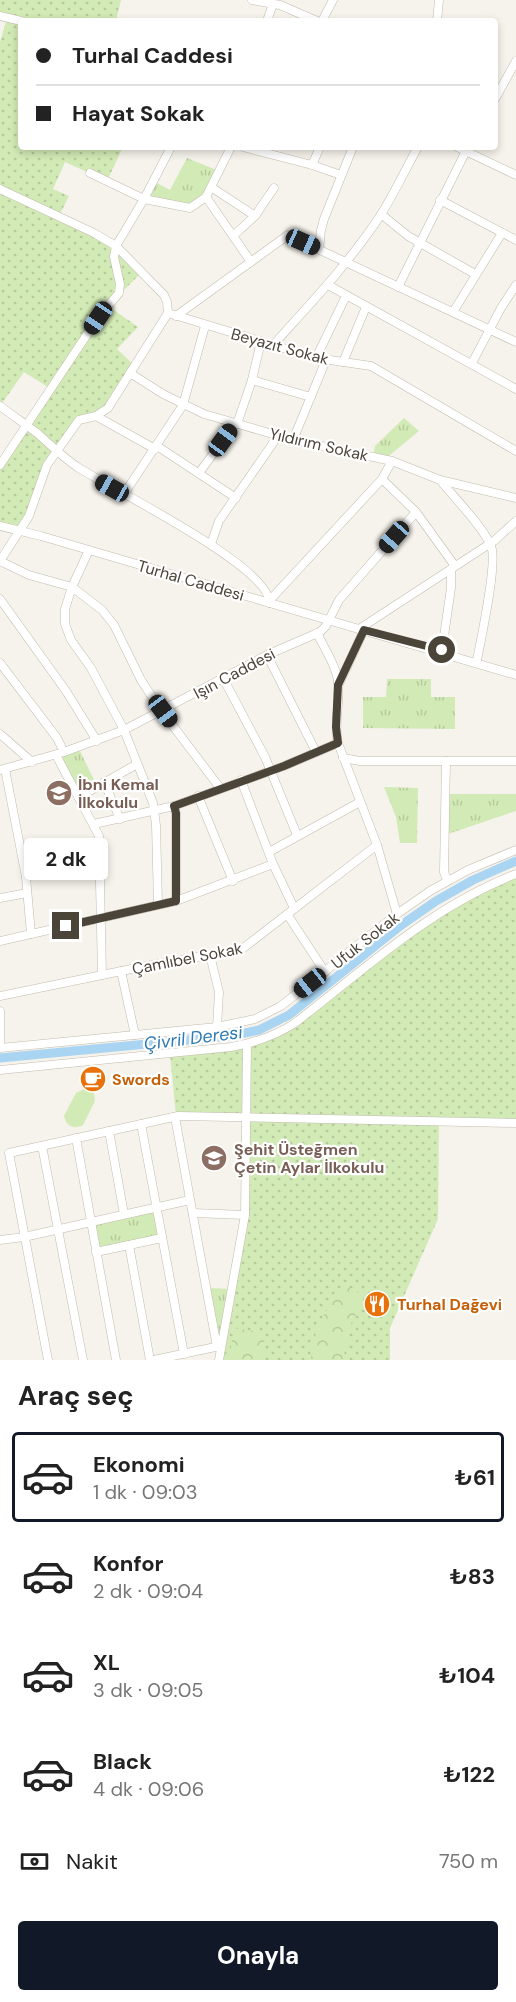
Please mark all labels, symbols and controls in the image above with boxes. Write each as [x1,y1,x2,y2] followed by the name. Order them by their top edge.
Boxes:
[72,41,233,70] text: Turhal Caddesi
[72,99,205,128] text: Hayat Sokak
[283,226,323,258] car
[80,298,116,338] car
[229,323,331,370] street label: Beyazıt Sokak
[205,420,241,460] car
[267,423,370,466] street label: Yıldırım Sokak
[92,471,132,505] car
[375,518,413,556] car
[135,555,247,606] street label: Turhal Caddesi
[428,636,455,663] route start
[190,643,279,704] street label: Işın Caddesi
[145,691,181,731] car
[78,774,159,813] place label: İbni Kemal İlkokulu
[44,778,74,808] school or university icon: İbni Kemal İlkokulu
[24,839,108,881] callout: 2 dk
[46,846,86,872] text: 2 dk
[327,907,404,974] street label: Ufuk Sokak
[52,912,79,939] route end
[130,937,244,979] street label: Çamlıbel Sokak
[290,965,330,1001] car
[142,1020,245,1056] water label: Çivril Deresi
[78,1064,108,1094] cafe icon: Swords
[112,1069,170,1090] place label: Swords
[234,1139,384,1178] place label: Şehit Üsteğmen Çetin Aylar İlkokulu
[199,1143,229,1173] school or university icon: Şehit Üsteğmen Çetin Aylar İlkokulu
[362,1289,392,1319] restaurant icon: Turhal Dağevi
[397,1294,502,1315] place label: Turhal Dağevi
[18,1378,134,1413] text: Araç seç
[21,1450,75,1504] icon: car
[93,1450,185,1479] text: Ekonomi
[455,1463,495,1492] text: ₺61
[93,1479,198,1505] text: 1 dk · 09:03
[21,1549,75,1603] icon: car
[93,1549,164,1578] text: Konfor
[450,1562,495,1591] text: ₺83
[93,1578,203,1604] text: 2 dk · 09:04
[21,1648,75,1702] icon: car
[93,1648,120,1677] text: XL
[439,1661,495,1690] text: ₺104
[93,1677,204,1703] text: 3 dk · 09:05
[21,1747,75,1801] icon: car
[93,1747,152,1776] text: Black
[443,1760,495,1789] text: ₺122
[93,1776,204,1802] text: 4 dk · 09:06
[18,1845,51,1878] icon: cash
[66,1847,118,1876] text: Nakit
[439,1848,498,1874] text: 750 m
[18,1921,498,1990] button: Onayla

